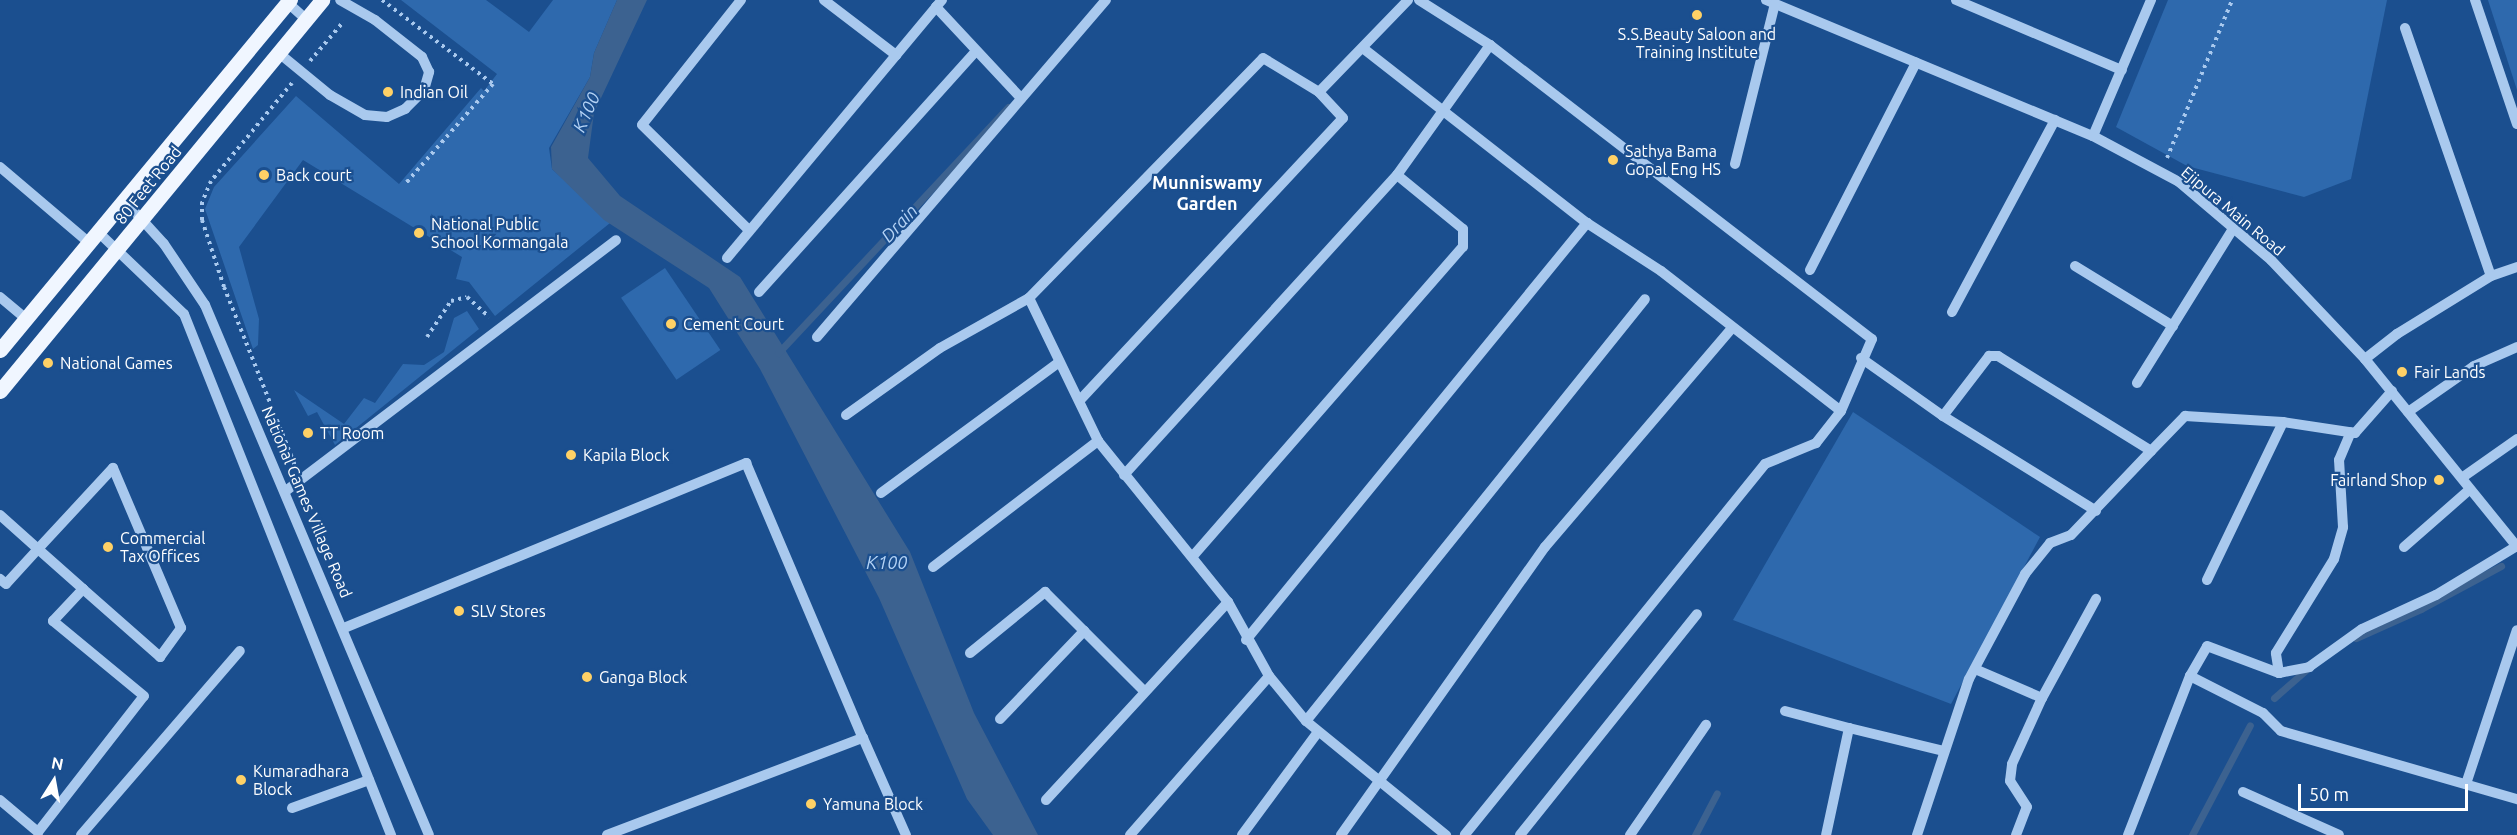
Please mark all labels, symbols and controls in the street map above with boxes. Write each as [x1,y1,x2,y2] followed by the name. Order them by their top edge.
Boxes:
[1690,8,1704,22] marker: S.S.Beauty Saloon and Training Institute
[1618,24,1776,62] place label: S.S.Beauty Saloon and Training Institute
[400,82,468,102] place label: Indian Oil
[381,85,395,99] marker: Indian Oil
[568,89,604,135] water label: K100
[1625,141,1721,179] place label: Sathya Bama Gopal Eng HS
[111,142,185,228] street label: 80 Feet Road
[1606,153,1620,167] marker: Sathya Bama Gopal Eng HS
[2177,162,2289,260] street label: Ejipura Main Road
[276,165,352,185] place label: Back court
[257,168,271,182] marker: Back court
[1152,172,1262,214] district label: Munniswamy Garden
[876,200,922,246] water label: Drain
[431,214,569,252] place label: National Public School Kormangala
[412,226,426,240] marker: National Public School Kormangala
[683,314,784,334] place label: Cement Court
[664,317,678,331] marker: Cement Court
[60,353,173,373] place label: National Games
[41,356,55,370] marker: National Games
[2414,362,2485,382] place label: Fair Lands
[2395,365,2409,379] marker: Fair Lands
[258,403,356,601] street label: National Games Village Road
[320,423,384,443] place label: TT Room
[301,426,315,440] marker: TT Room
[583,445,670,465] place label: Kapila Block
[564,448,578,462] marker: Kapila Block
[2330,470,2427,490] place label: Fairland Shop
[2432,473,2446,487] marker: Fairland Shop
[120,528,205,566] place label: Commercial Tax Offices
[101,540,115,554] marker: Commercial Tax Offices
[866,551,908,573] water label: K100
[471,601,546,621] place label: SLV Stores
[452,604,466,618] marker: SLV Stores
[599,667,687,687] place label: Ganga Block
[580,670,594,684] marker: Ganga Block
[24,751,84,811] north arrow
[50,753,65,773] text: N
[253,761,349,799] place label: Kumaradhara Block
[2301,772,2470,810] scale bar
[234,773,248,787] marker: Kumaradhara Block
[2309,784,2349,804] text: 50 m
[823,794,923,814] place label: Yamuna Block
[804,797,818,811] marker: Yamuna Block

